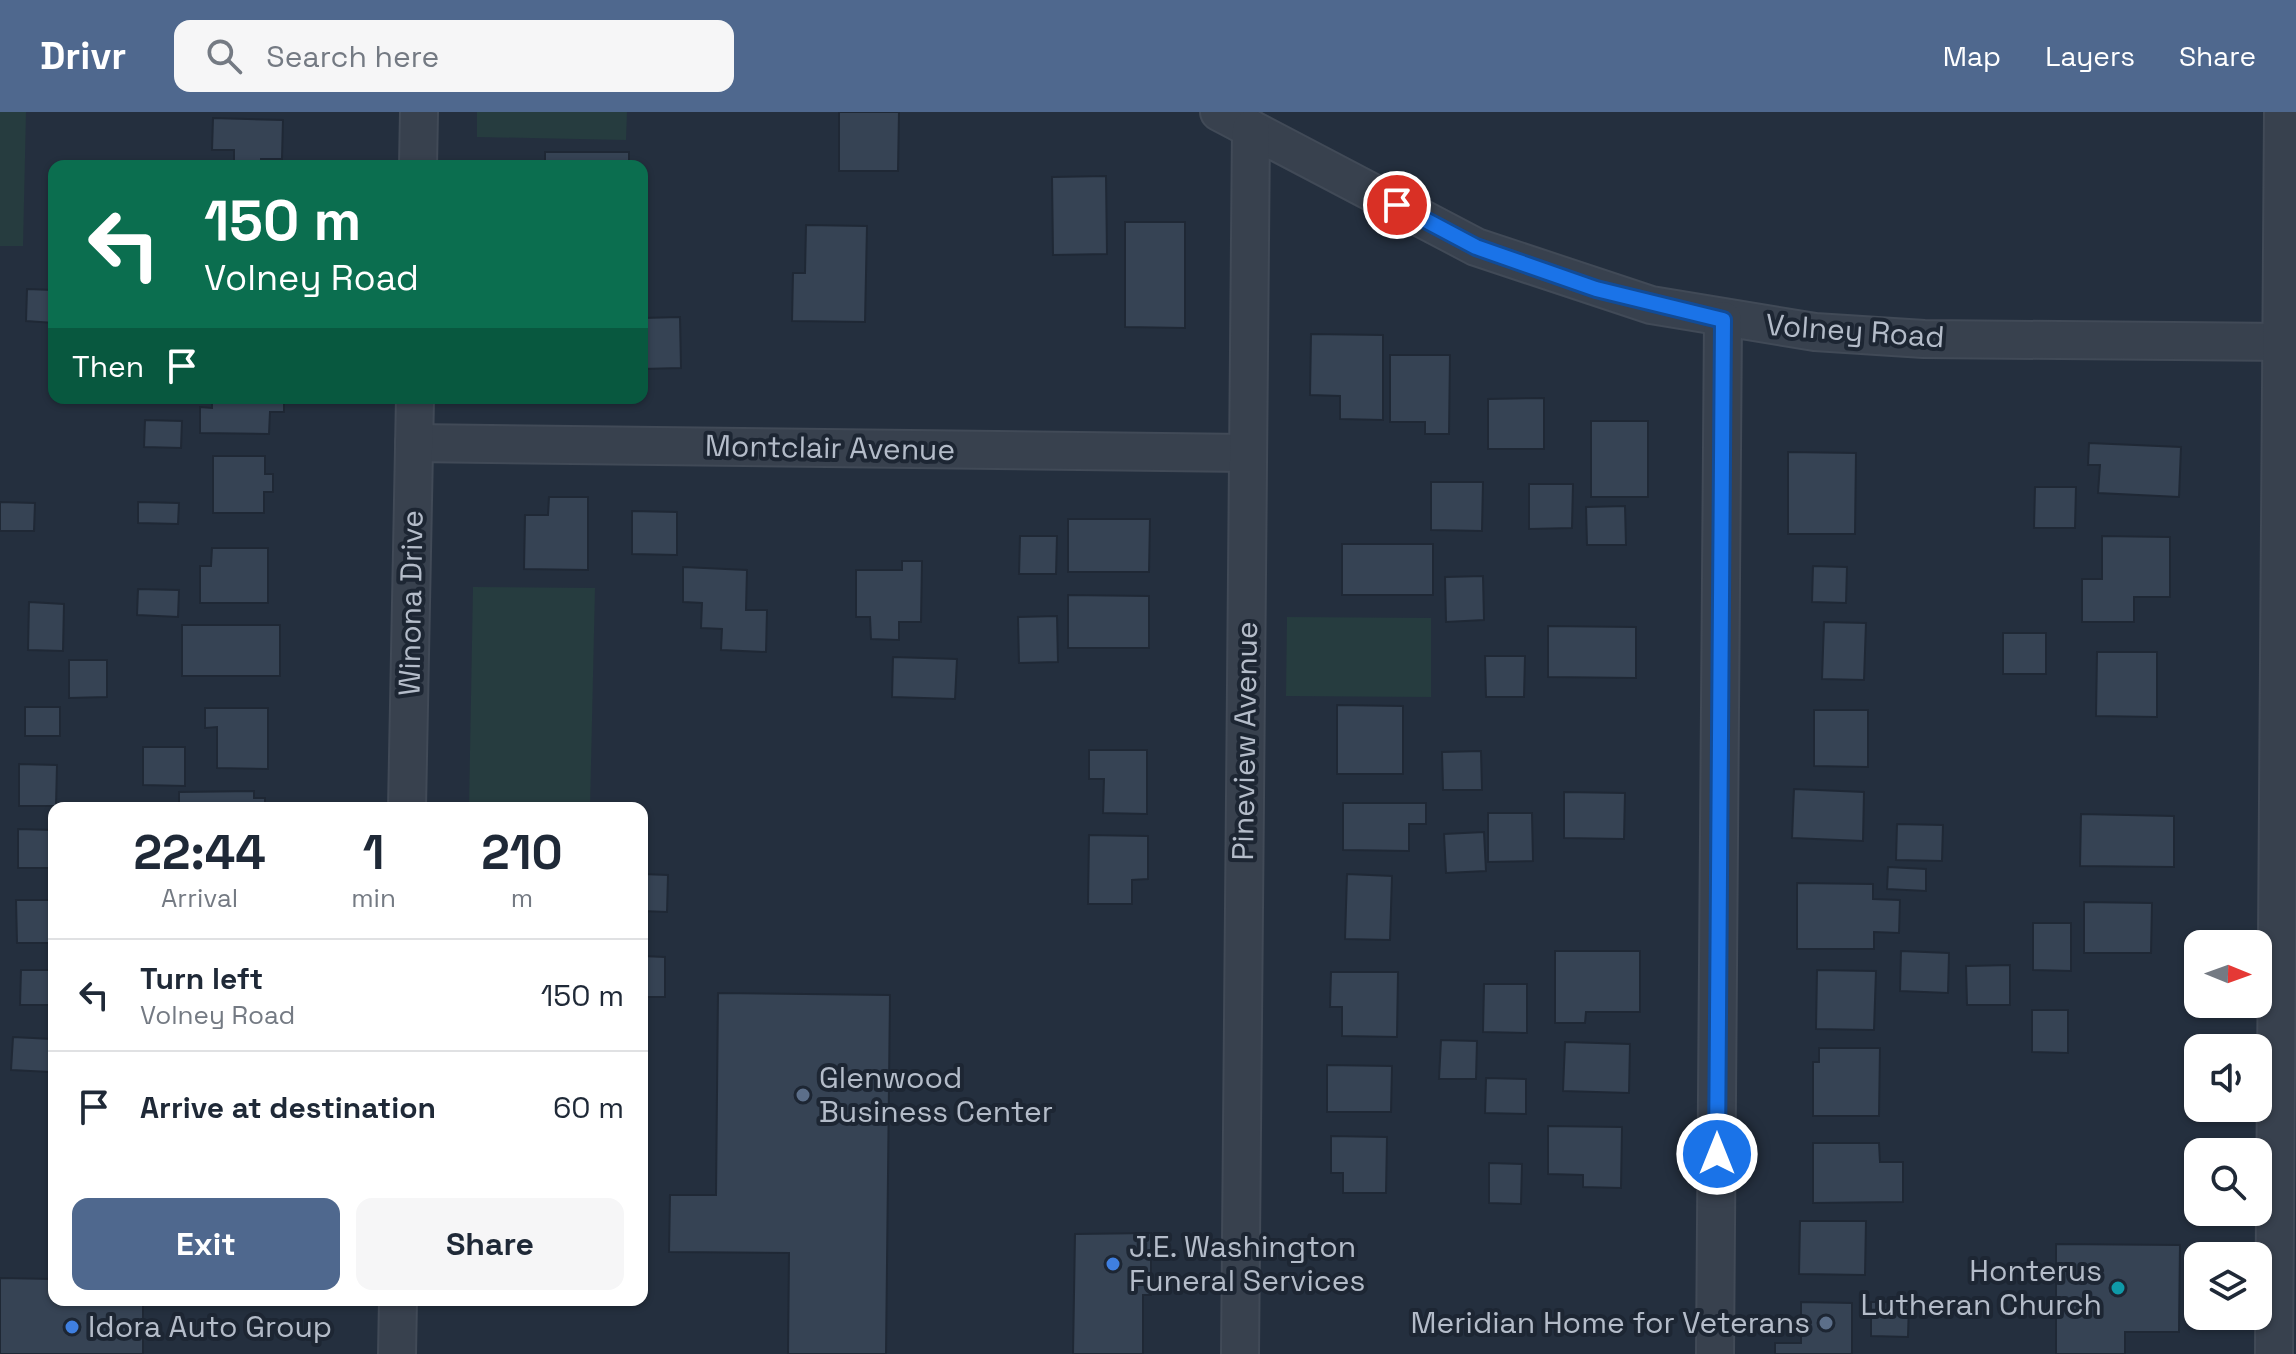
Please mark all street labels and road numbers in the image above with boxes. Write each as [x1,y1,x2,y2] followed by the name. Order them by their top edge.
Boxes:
[1764,305,1946,356] street label: Volney Road
[705,426,955,469] street label: Montclair Avenue
[389,510,432,696] street label: Winona Drive
[1223,621,1266,861] street label: Pineview Avenue

